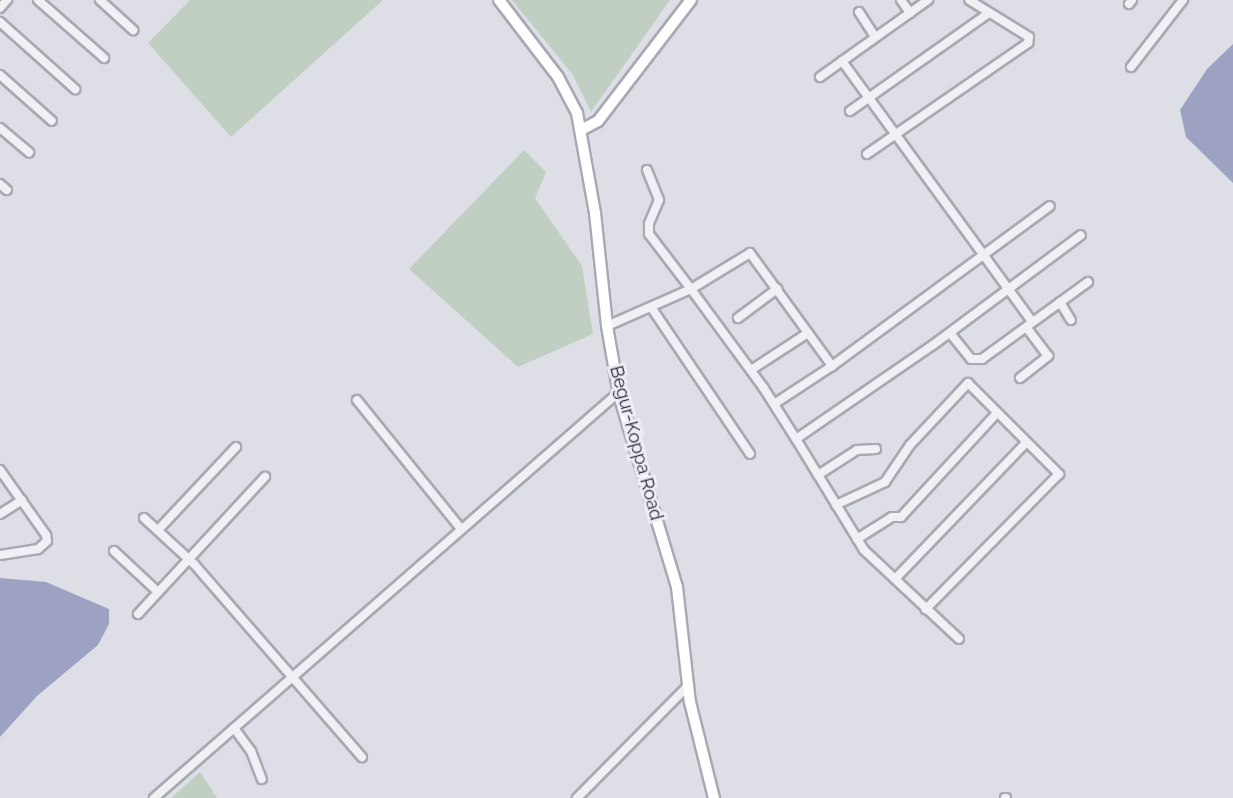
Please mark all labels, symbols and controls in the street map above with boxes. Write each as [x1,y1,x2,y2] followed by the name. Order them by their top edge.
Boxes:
[605,363,667,523] street label: Begur-Koppa Road

